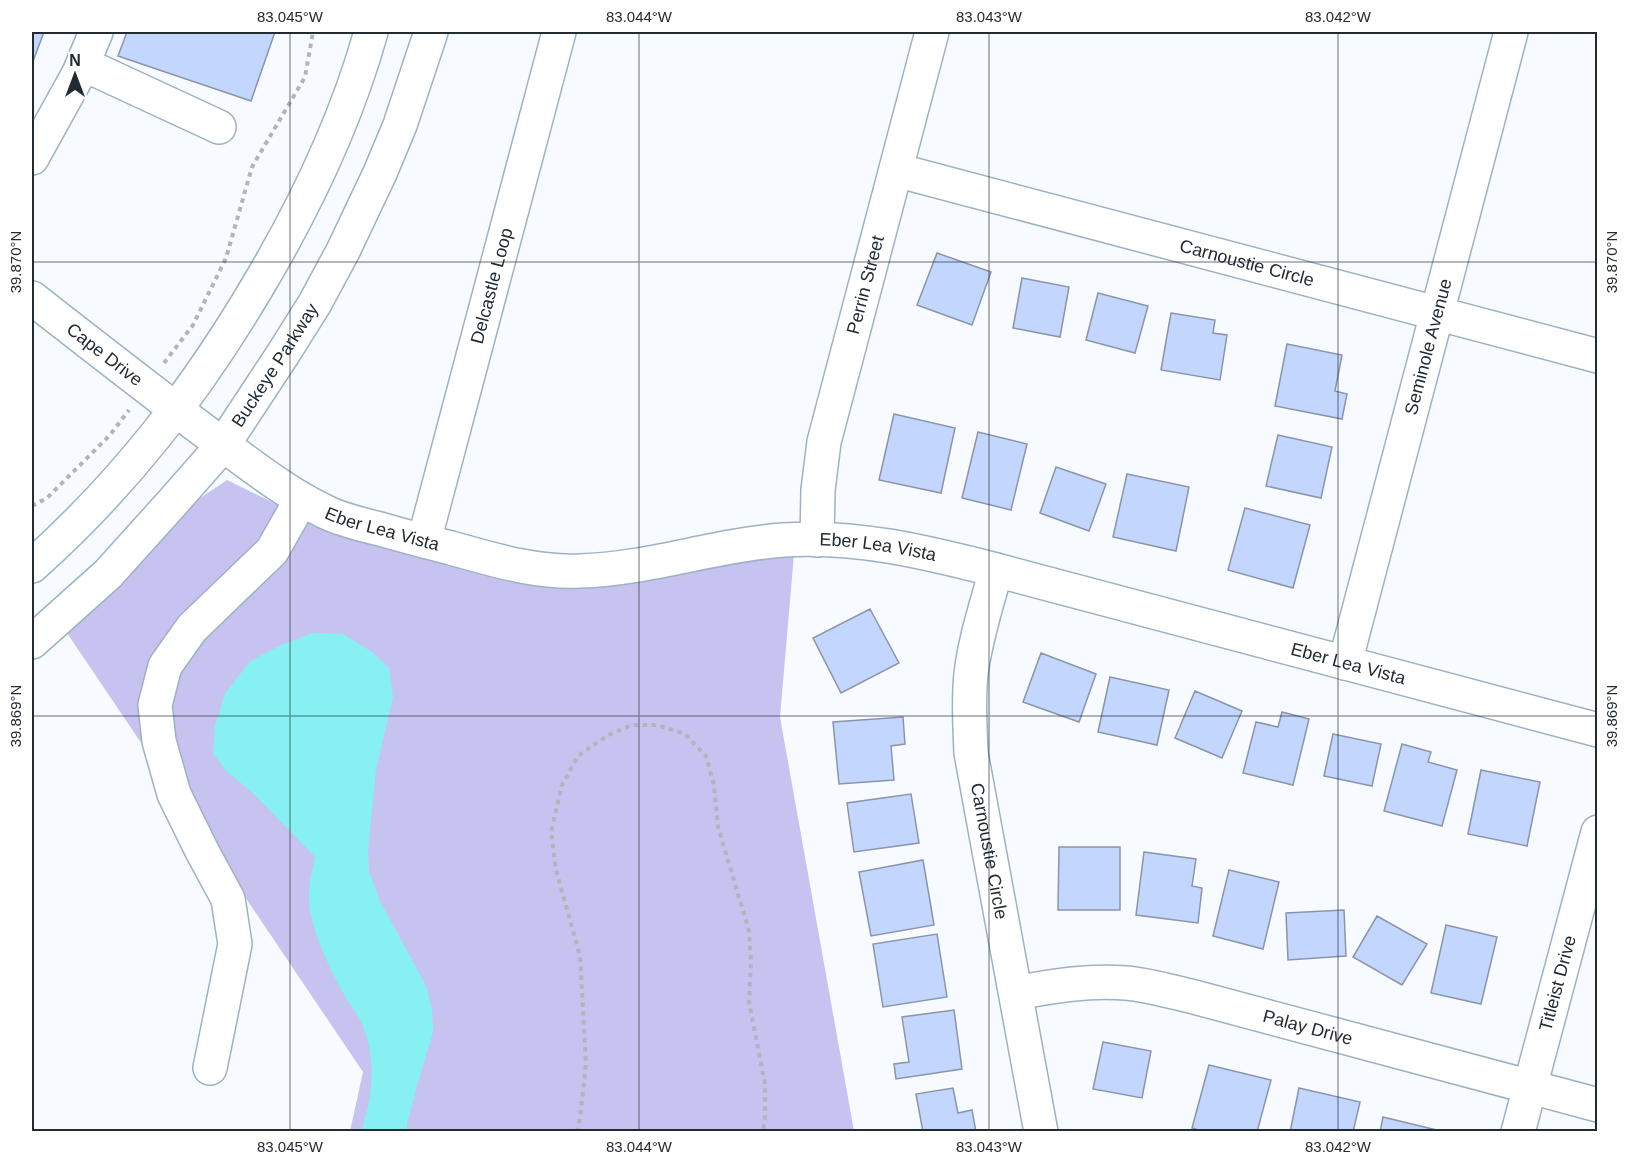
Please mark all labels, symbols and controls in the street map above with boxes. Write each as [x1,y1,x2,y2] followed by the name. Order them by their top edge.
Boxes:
[257,8,324,25] text: 83.045°W
[606,8,673,25] text: 83.044°W
[956,8,1023,25] text: 83.043°W
[1305,8,1372,25] text: 83.042°W
[45,45,105,105] north arrow
[69,52,81,69] text: N
[467,226,517,346] street label: Delcastle Loop
[7,231,24,293] text: 39.870°N
[1603,231,1620,293] text: 39.870°N
[843,233,888,336] street label: Perrin Street
[1178,236,1316,290] street label: Carnoustie Circle
[1401,277,1456,417] street label: Seminole Avenue
[228,300,322,431] street label: Buckeye Parkway
[63,319,146,390] street label: Cape Drive
[322,503,442,555] street label: Eber Lea Vista
[819,529,939,565] street label: Eber Lea Vista
[1289,639,1409,689] street label: Eber Lea Vista
[7,685,24,747] text: 39.869°N
[1603,685,1620,747] text: 39.869°N
[967,781,1012,921] street label: Carnoustie Circle
[1535,933,1580,1033] street label: Titleist Drive
[1261,1006,1355,1049] street label: Palay Drive
[257,1138,324,1155] text: 83.045°W
[606,1138,673,1155] text: 83.044°W
[956,1138,1023,1155] text: 83.043°W
[1305,1138,1372,1155] text: 83.042°W

